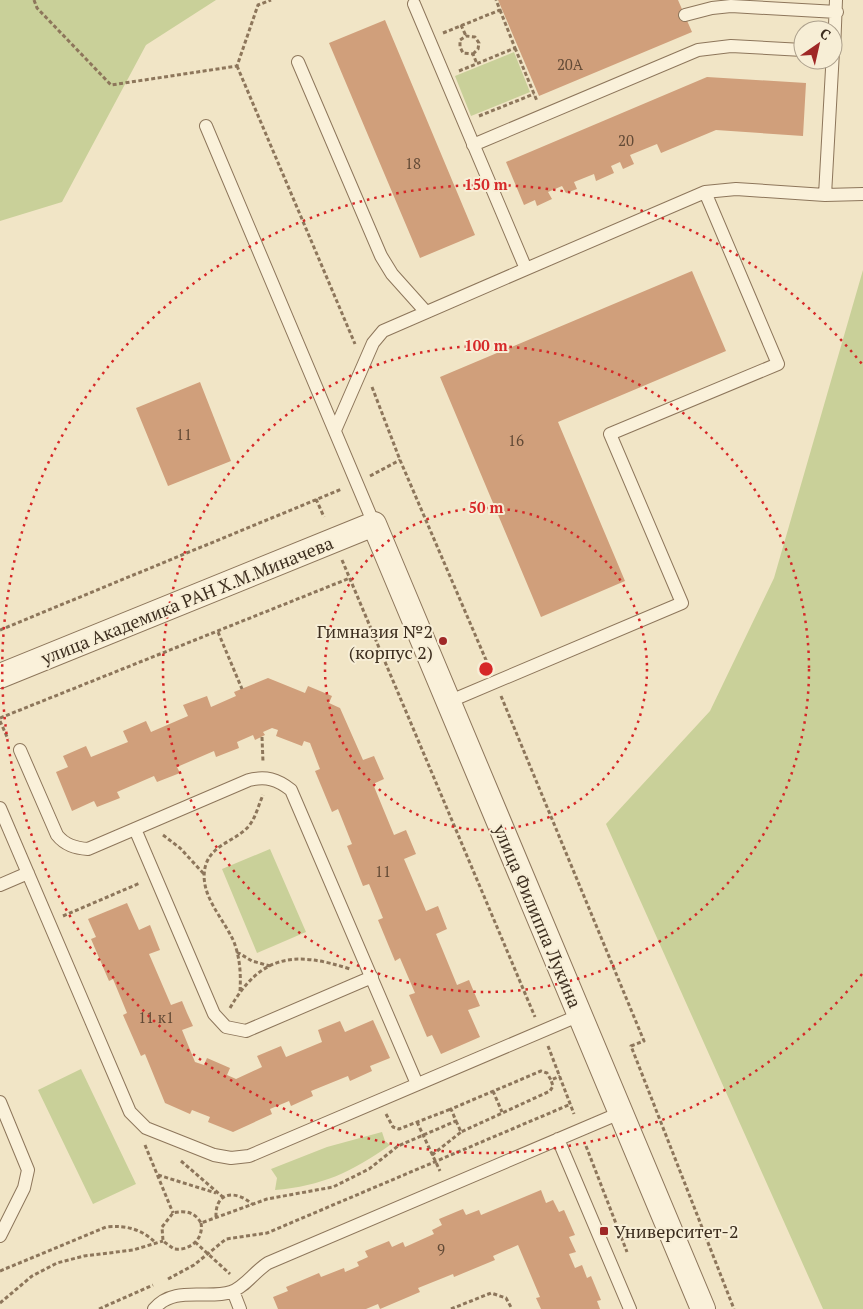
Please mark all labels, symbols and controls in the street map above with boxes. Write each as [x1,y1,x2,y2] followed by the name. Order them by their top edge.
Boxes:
[793,20,843,70] north arrow
[816,23,835,44] text: С
[557,54,584,74] house number: 20А
[618,130,634,150] house number: 20
[405,153,421,173] house number: 18
[464,174,508,194] text: 150 m
[464,335,508,355] text: 100 m
[176,424,192,444] house number: 11
[508,430,524,450] house number: 16
[469,497,504,517] text: 50 m
[37,530,337,670] street label: улица Академика РАН Х.М.Миначева
[317,619,433,664] place label: Гимназия №2 (корпус 2)
[437,635,449,647] marker: Гимназия №2 (корпус 2)
[477,660,495,678] centre of rings
[488,820,588,1011] street label: улица Филиппа Лукина
[375,861,391,881] house number: 11
[138,1007,174,1027] house number: 11 к1
[614,1219,739,1243] place label: Университет-2
[598,1225,610,1237] marker: Университет-2
[437,1239,445,1259] house number: 9

